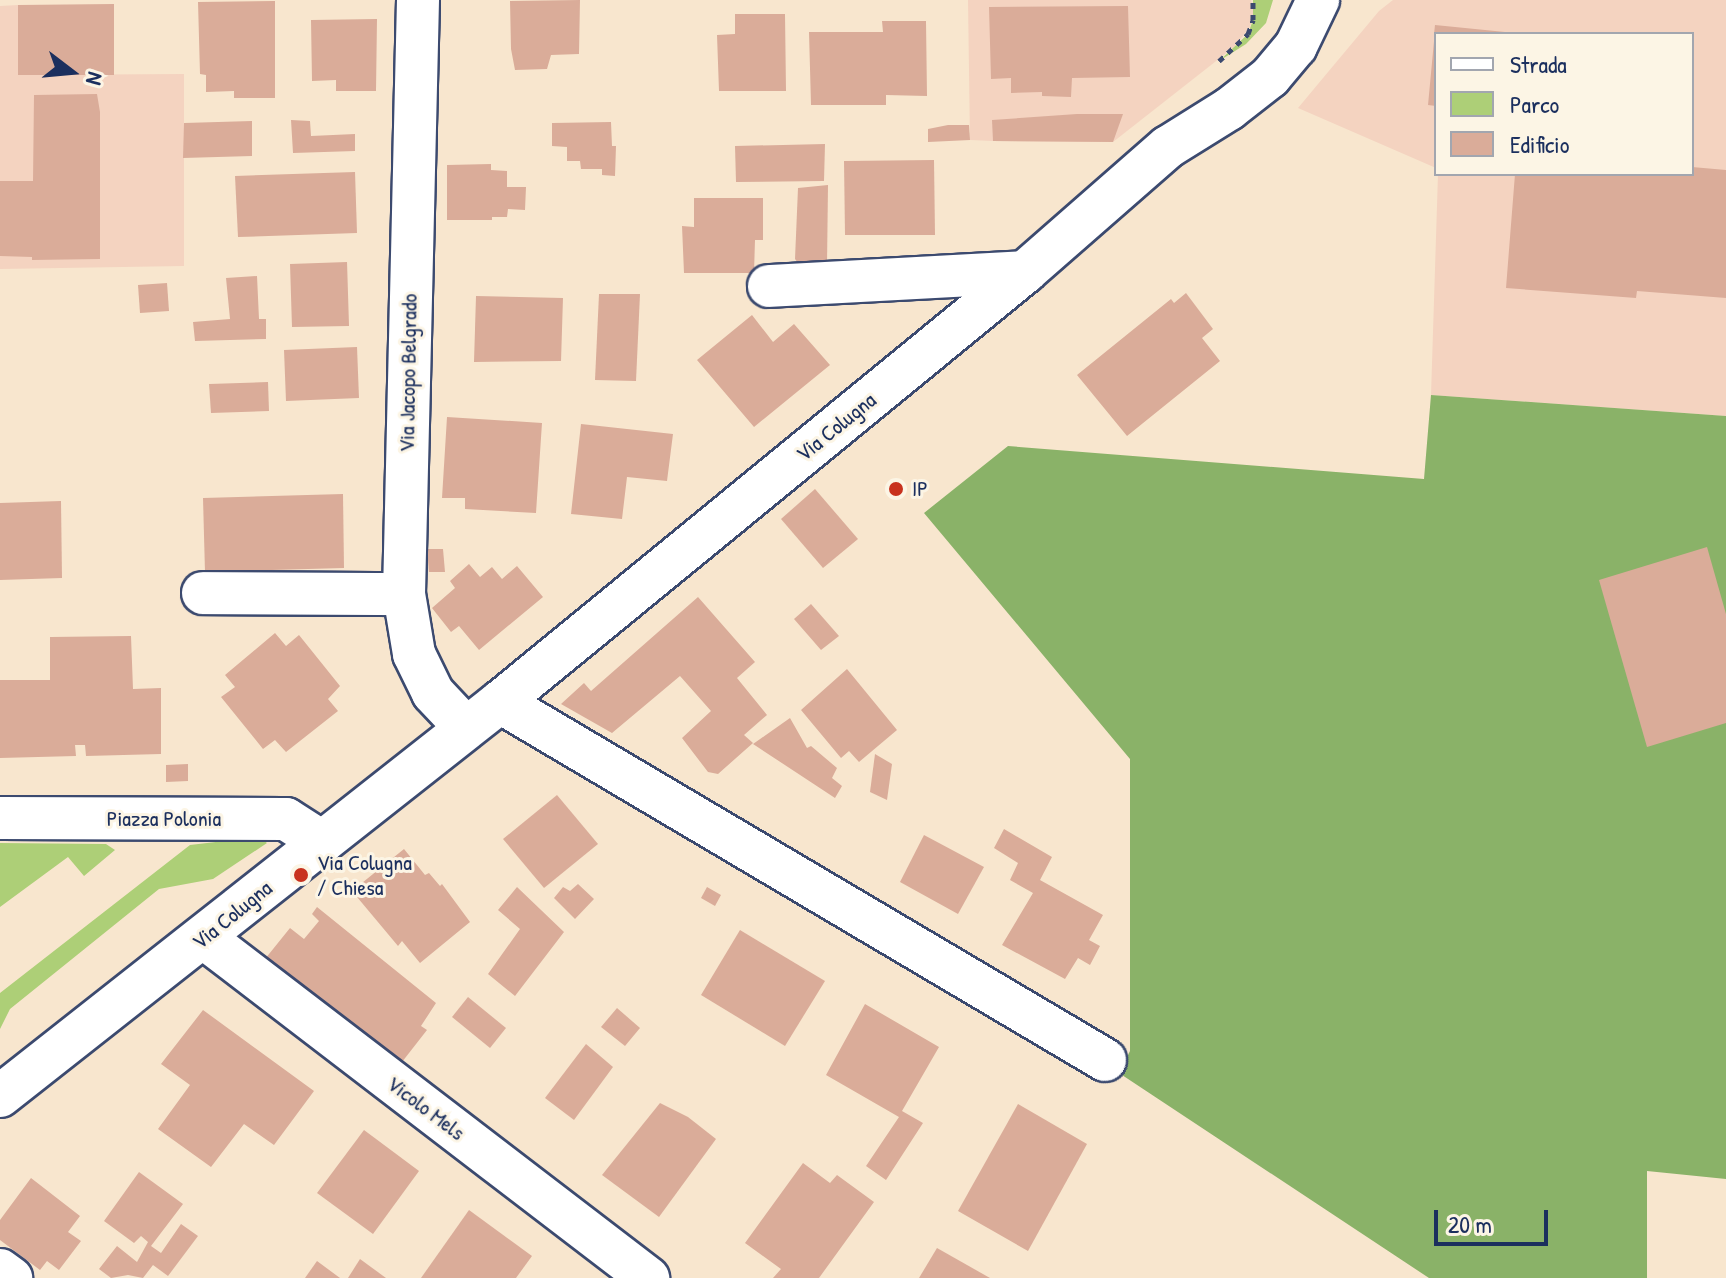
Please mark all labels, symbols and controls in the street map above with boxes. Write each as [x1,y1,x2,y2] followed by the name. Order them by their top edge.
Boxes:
[32,32,112,112] north arrow
[1434,32,1694,176] legend
[1510,48,1567,80] text: Strada
[79,69,111,88] text: N
[1510,88,1559,120] text: Parco
[1510,128,1569,160] text: Edificio
[393,293,423,453] street label: Via Jacopo Belgrado
[791,387,881,467] street label: Via Colugna
[912,476,928,502] place label: IP
[887,480,905,498] marker: IP
[107,806,221,832] street label: Piazza Polonia
[317,849,412,900] place label: Via Colugna / Chiesa
[292,866,310,884] marker: Via Colugna / Chiesa
[187,875,277,955] street label: Via Colugna
[382,1070,470,1146] street label: Vicolo Mels
[1438,1194,1552,1244] scale bar
[1448,1208,1492,1240] text: 20 m

